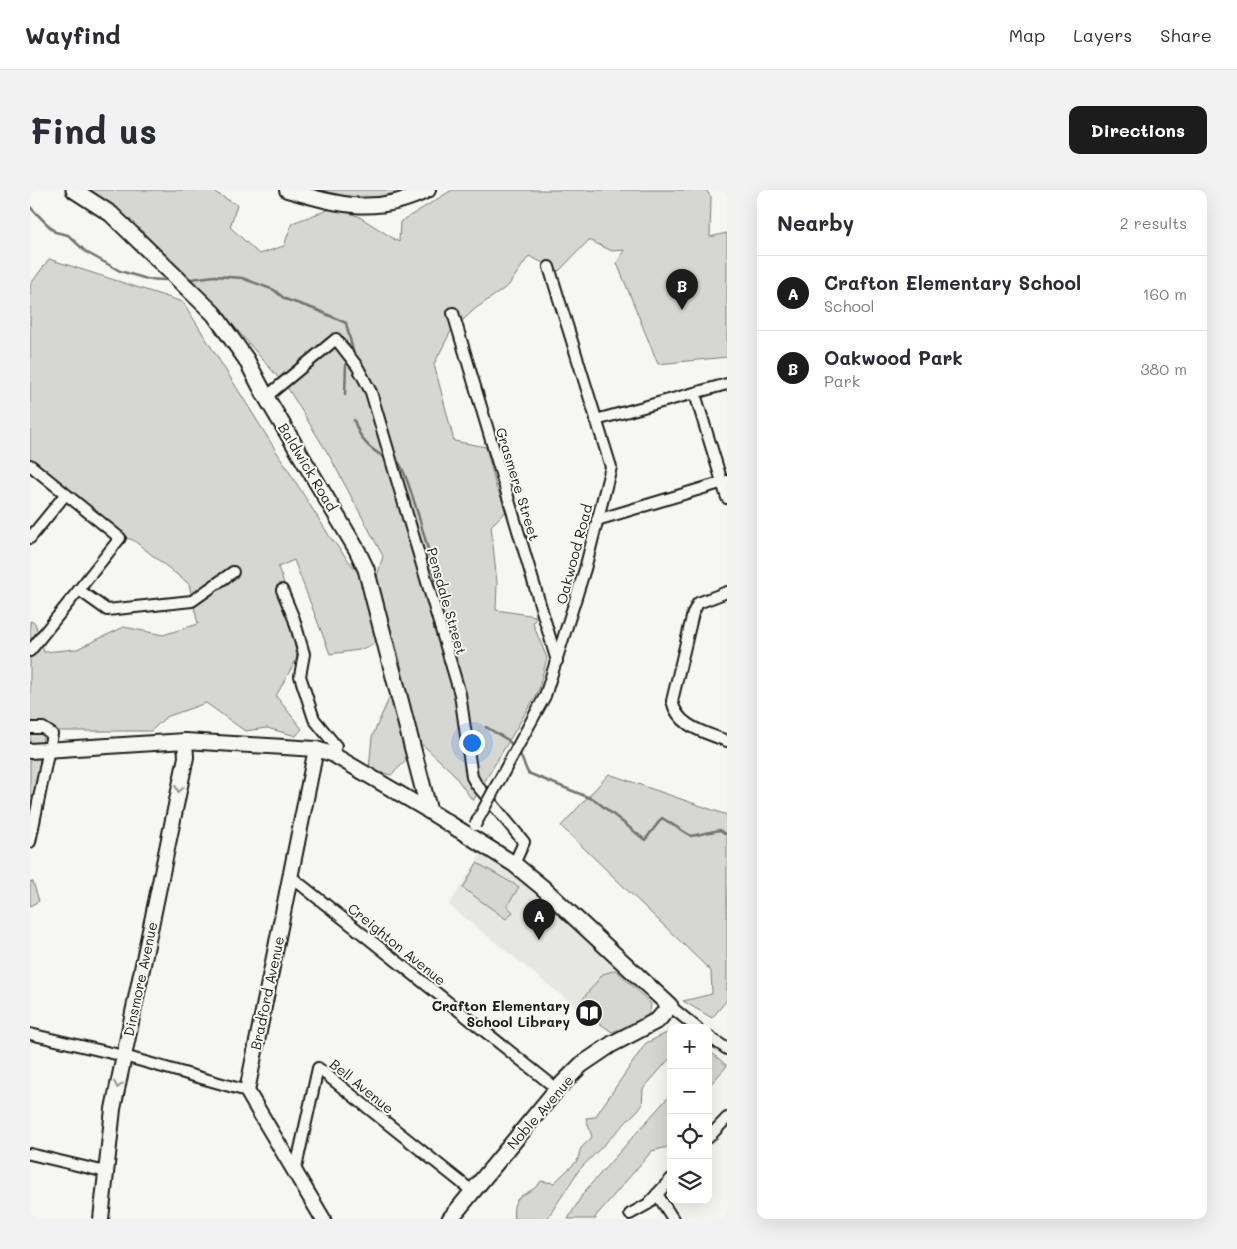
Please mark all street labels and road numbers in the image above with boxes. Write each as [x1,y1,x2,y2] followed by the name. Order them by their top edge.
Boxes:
[274,419,342,515] street label: Baldwick Road
[492,425,544,543] street label: Grasmere Street
[552,502,597,606] street label: Oakwood Road
[423,545,471,657] street label: Pensdale Street
[344,898,450,990] street label: Creighton Avenue
[119,920,161,1038] street label: Dinsmore Avenue
[246,934,288,1052] street label: Bradford Avenue
[326,1054,398,1118] street label: Bell Avenue
[502,1071,578,1153] street label: Noble Avenue

